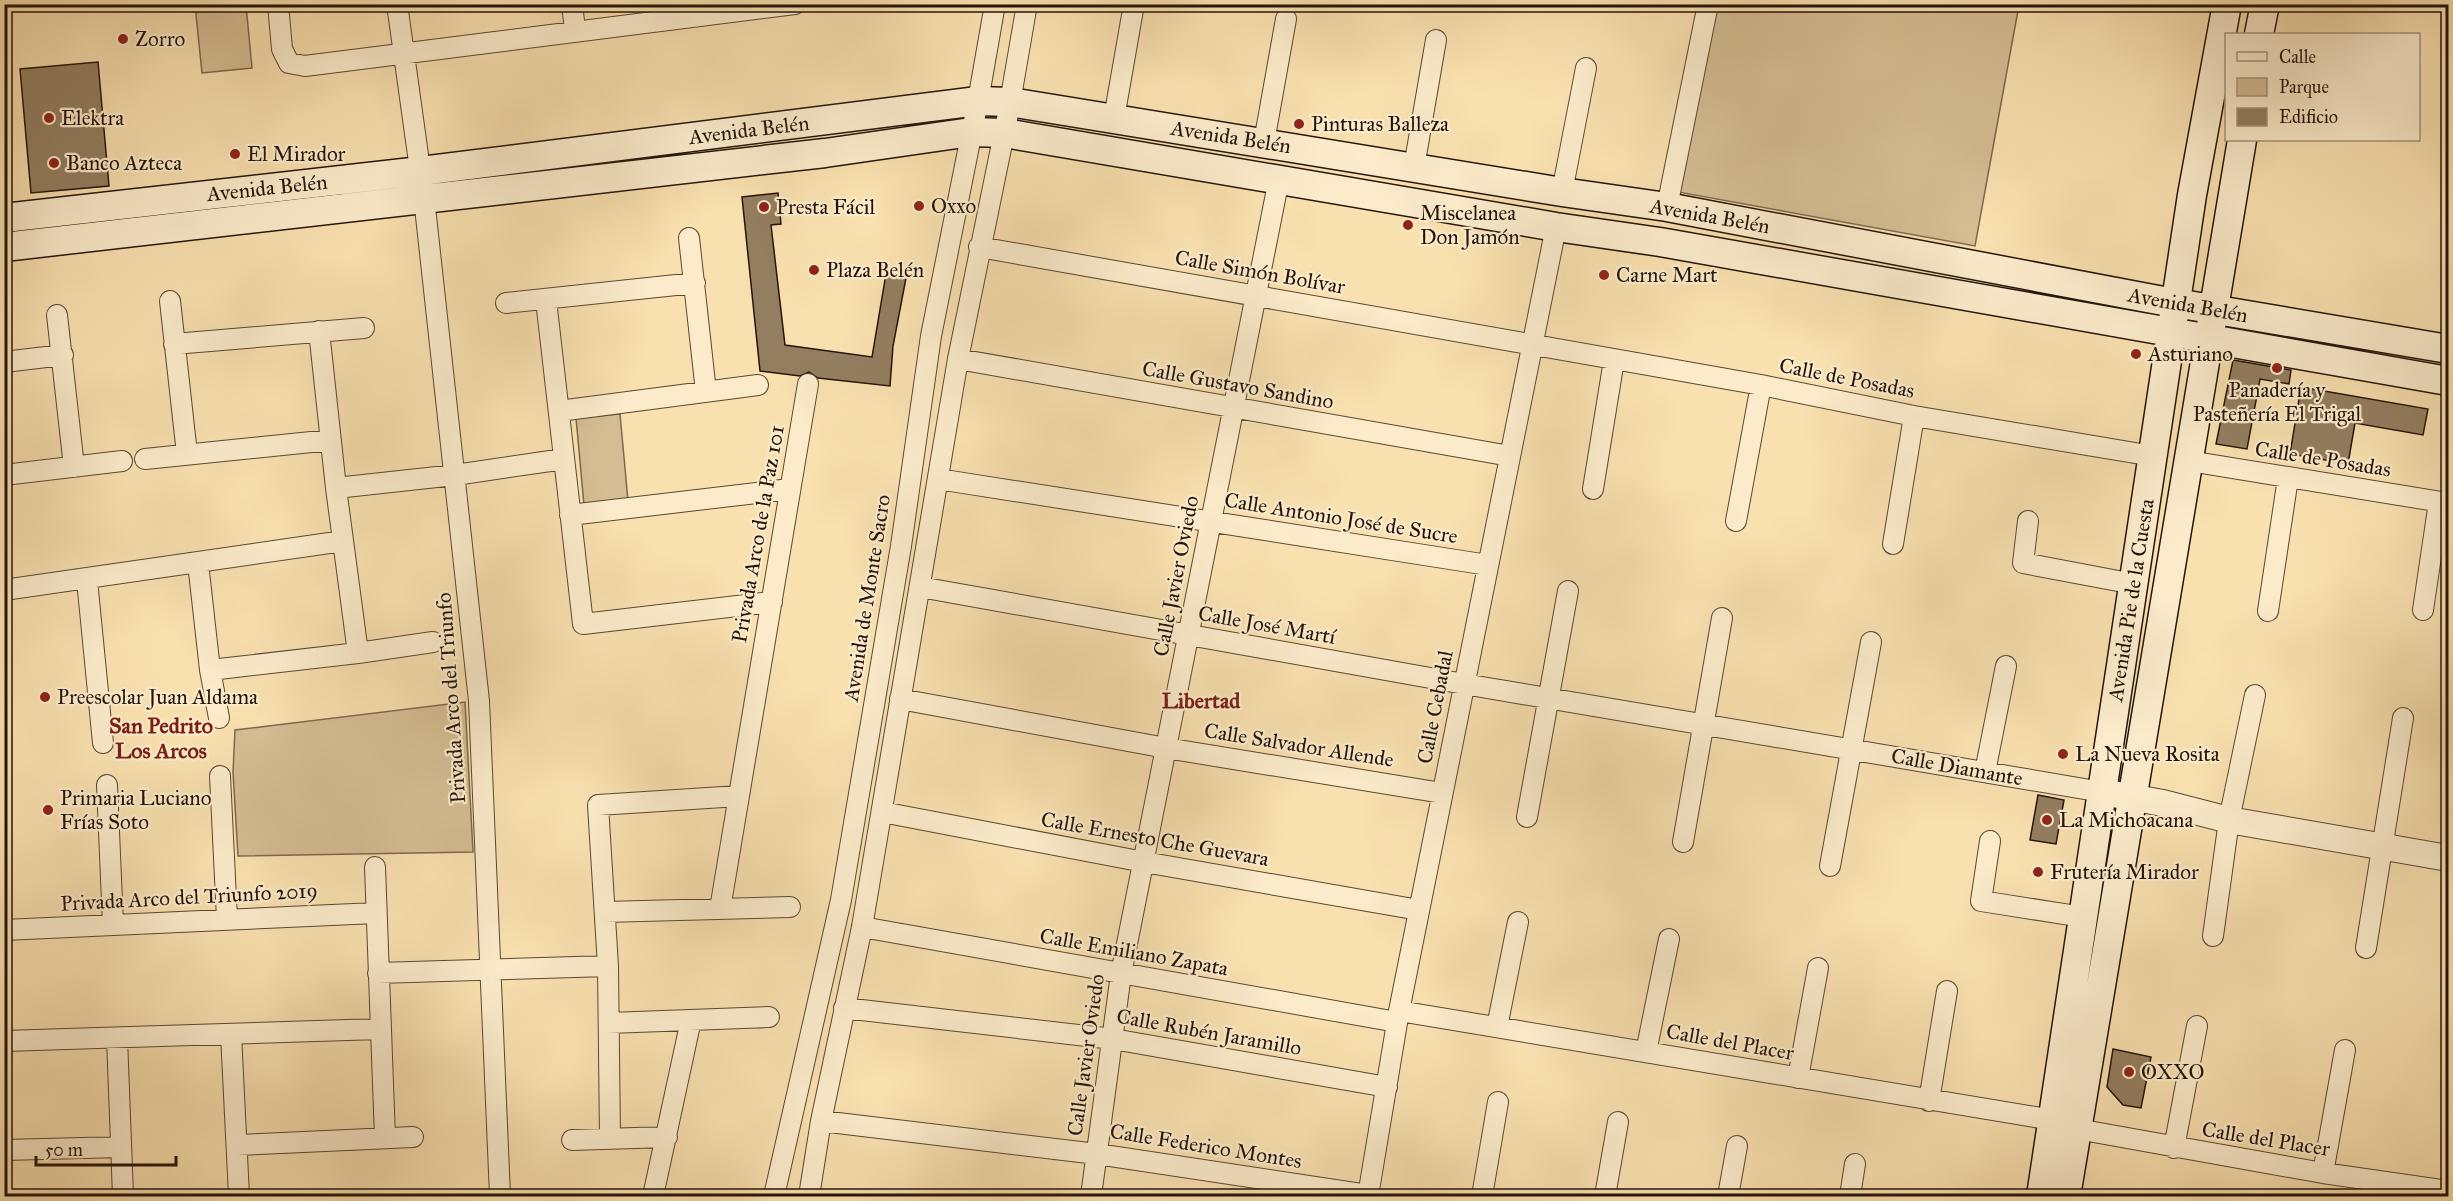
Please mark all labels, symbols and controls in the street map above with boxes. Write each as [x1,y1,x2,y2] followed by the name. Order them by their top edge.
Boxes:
[135,26,185,52] place label: Zorro
[116,32,130,46] marker: Zorro
[2225,33,2420,141] legend
[2279,46,2316,68] text: Calle
[2279,76,2329,99] text: Parque
[61,105,124,131] place label: Elektra
[2279,106,2338,128] text: Edificio
[686,110,811,150] street label: Avenida Belén
[42,111,56,125] marker: Elektra
[1311,111,1449,137] place label: Pinturas Balleza
[1168,115,1293,159] street label: Avenida Belén
[1292,117,1306,131] marker: Pinturas Balleza
[247,141,346,167] place label: El Mirador
[228,147,242,161] marker: El Mirador
[66,150,182,176] place label: Banco Azteca
[47,156,61,170] marker: Banco Azteca
[204,169,329,207] street label: Avenida Belén
[931,193,976,219] place label: Oxxo
[1647,193,1772,239] street label: Avenida Belén
[776,194,876,220] place label: Presta Fácil
[912,199,926,213] marker: Oxxo
[757,200,771,214] marker: Presta Fácil
[1420,200,1520,250] place label: Miscelanea Don Jamón
[1401,218,1415,232] marker: Miscelanea Don Jamón
[1173,244,1347,300] street label: Calle Simón Bolívar
[826,257,924,283] place label: Plaza Belén
[1616,262,1718,288] place label: Carne Mart
[807,263,821,277] marker: Plaza Belén
[1597,268,1611,282] marker: Carne Mart
[2125,282,2250,328] street label: Avenida Belén
[2147,341,2233,367] place label: Asturiano
[2129,347,2143,361] marker: Asturiano
[1777,352,1917,404] street label: Calle de Posadas
[1140,355,1336,415] street label: Calle Gustavo Sandino
[2270,361,2284,375] marker: Panadería y Pasteñería El Trigal
[2193,377,2362,427] place label: Panadería y Pasteñería El Trigal
[726,423,790,645] street label: Privada Arco de la Paz 101
[2253,435,2393,483] street label: Calle de Posadas
[1223,487,1460,549] street label: Calle Antonio José de Sucre
[838,492,896,704] street label: Avenida de Monte Sacro
[1148,493,1204,659] street label: Calle Javier Oviedo
[2102,497,2160,704] street label: Avenida Pie de la Cuesta
[431,591,471,804] street label: Privada Arco del Triunfo
[1196,600,1339,650] street label: Calle José Martí
[1411,648,1459,766] street label: Calle Cebadal
[57,684,258,710] place label: Preescolar Juan Aldama
[1162,687,1241,714] district label: Libertad
[38,690,52,704] marker: Preescolar Juan Aldama
[109,712,213,764] district label: San Pedrito Los Arcos
[1202,717,1396,773] street label: Calle Salvador Allende
[2075,741,2220,767] place label: La Nueva Rosita
[1889,743,2025,791] street label: Calle Diamante
[2056,747,2070,761] marker: La Nueva Rosita
[60,785,212,835] place label: Primaria Luciano Frías Soto
[41,803,55,817] marker: Primaria Luciano Frías Soto
[1039,806,1271,872] street label: Calle Ernesto Che Guevara
[2059,807,2193,833] place label: La Michoacana
[2040,813,2054,827] marker: La Michoacana
[2050,859,2199,885] place label: Frutería Mirador
[2031,865,2045,879] marker: Frutería Mirador
[60,877,318,917] street label: Privada Arco del Triunfo 2019
[1038,923,1230,981] street label: Calle Emiliano Zapata
[1062,972,1110,1138] street label: Calle Javier Oviedo
[1114,1003,1304,1061] street label: Calle Rubén Jaramillo
[1664,1018,1796,1066] street label: Calle del Placer
[2141,1059,2205,1085] place label: OXXO
[2122,1065,2136,1079] marker: OXXO
[2200,1116,2332,1162] street label: Calle del Placer
[1108,1118,1304,1174] street label: Calle Federico Montes
[36,1129,176,1167] scale bar
[45,1139,83,1161] text: 50 m

